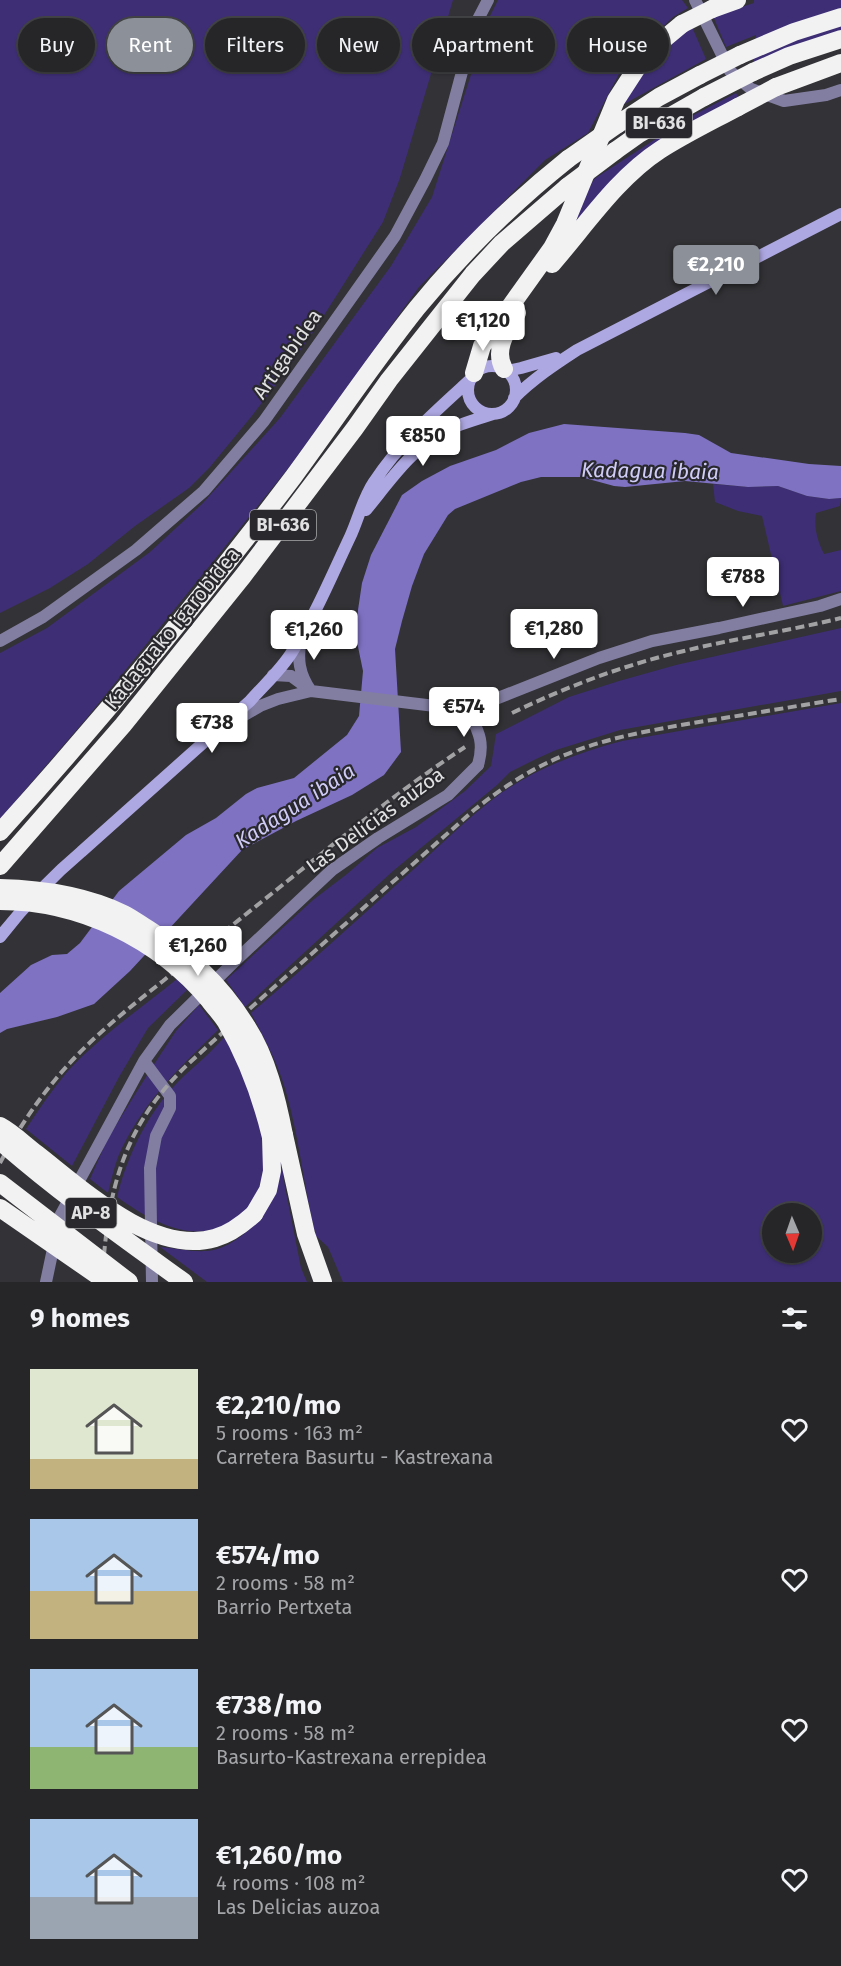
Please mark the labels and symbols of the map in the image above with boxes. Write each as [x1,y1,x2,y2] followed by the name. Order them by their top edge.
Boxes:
[626,108,692,138] road number: BI-636
[667,245,765,296] pin: €2,210
[434,301,532,352] pin: €1,120
[247,305,327,403] street label: Artigabidea
[387,416,459,467] pin: €850
[581,457,719,485] water label: Kadagua ibaia
[250,510,316,540] road number: BI-636
[99,542,245,714] street label: Kadaguako igarobidea
[707,557,779,608] pin: €788
[505,609,603,660] pin: €1,280
[265,610,363,661] pin: €1,260
[428,687,500,738] pin: €574
[176,703,248,754] pin: €738
[230,758,360,854] water label: Kadagua ibaia
[301,762,449,878] street label: Las Delicias auzoa
[149,926,247,977] pin: €1,260
[66,1198,116,1228] road number: AP-8
[762,1203,822,1263] north arrow

